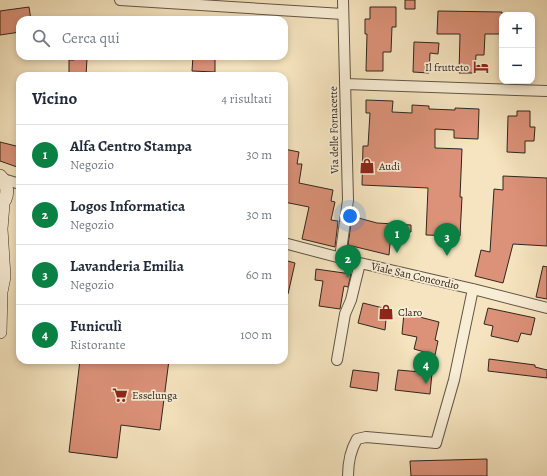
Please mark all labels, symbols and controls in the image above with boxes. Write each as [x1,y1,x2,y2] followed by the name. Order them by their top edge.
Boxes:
[499,12,535,84] map controls
[499,12,535,48] button: +
[16,16,288,60] search box
[30,27,52,49] icon: search
[62,28,120,48] text: Cerca qui
[499,48,535,84] button: −
[472,58,490,76] hotel icon: Il frutteto
[425,60,470,75] place label: Il frutteto
[326,86,342,175] street label: Via delle Fornacette
[32,87,77,110] text: Vicino
[221,90,272,107] text: 4 risultati
[70,136,192,156] text: Alfa Centro Stampa
[43,146,47,163] text: 1
[246,146,272,163] text: 30 m
[70,156,114,173] text: Negozio
[358,157,376,175] shop icon: Audi
[378,159,400,174] place label: Audi
[70,196,185,216] text: Logos Informatica
[42,206,48,223] text: 2
[246,206,272,223] text: 30 m
[340,206,360,226] your location
[70,216,114,233] text: Negozio
[384,220,410,253] pin: 1
[434,223,460,256] pin: 3
[335,245,361,278] pin: 2
[70,256,184,276] text: Lavanderia Emilia
[369,258,461,294] street label: Viale San Concordio
[42,266,48,283] text: 3
[246,266,272,283] text: 60 m
[70,276,114,293] text: Negozio
[377,303,395,321] shop icon: Claro
[398,305,423,320] place label: Claro
[70,316,122,336] text: Funiculì
[42,326,48,343] text: 4
[240,326,272,343] text: 100 m
[70,336,126,353] text: Ristorante
[413,351,439,384] pin: 4
[111,386,129,404] supermarket icon: Esselunga
[132,388,178,403] place label: Esselunga

